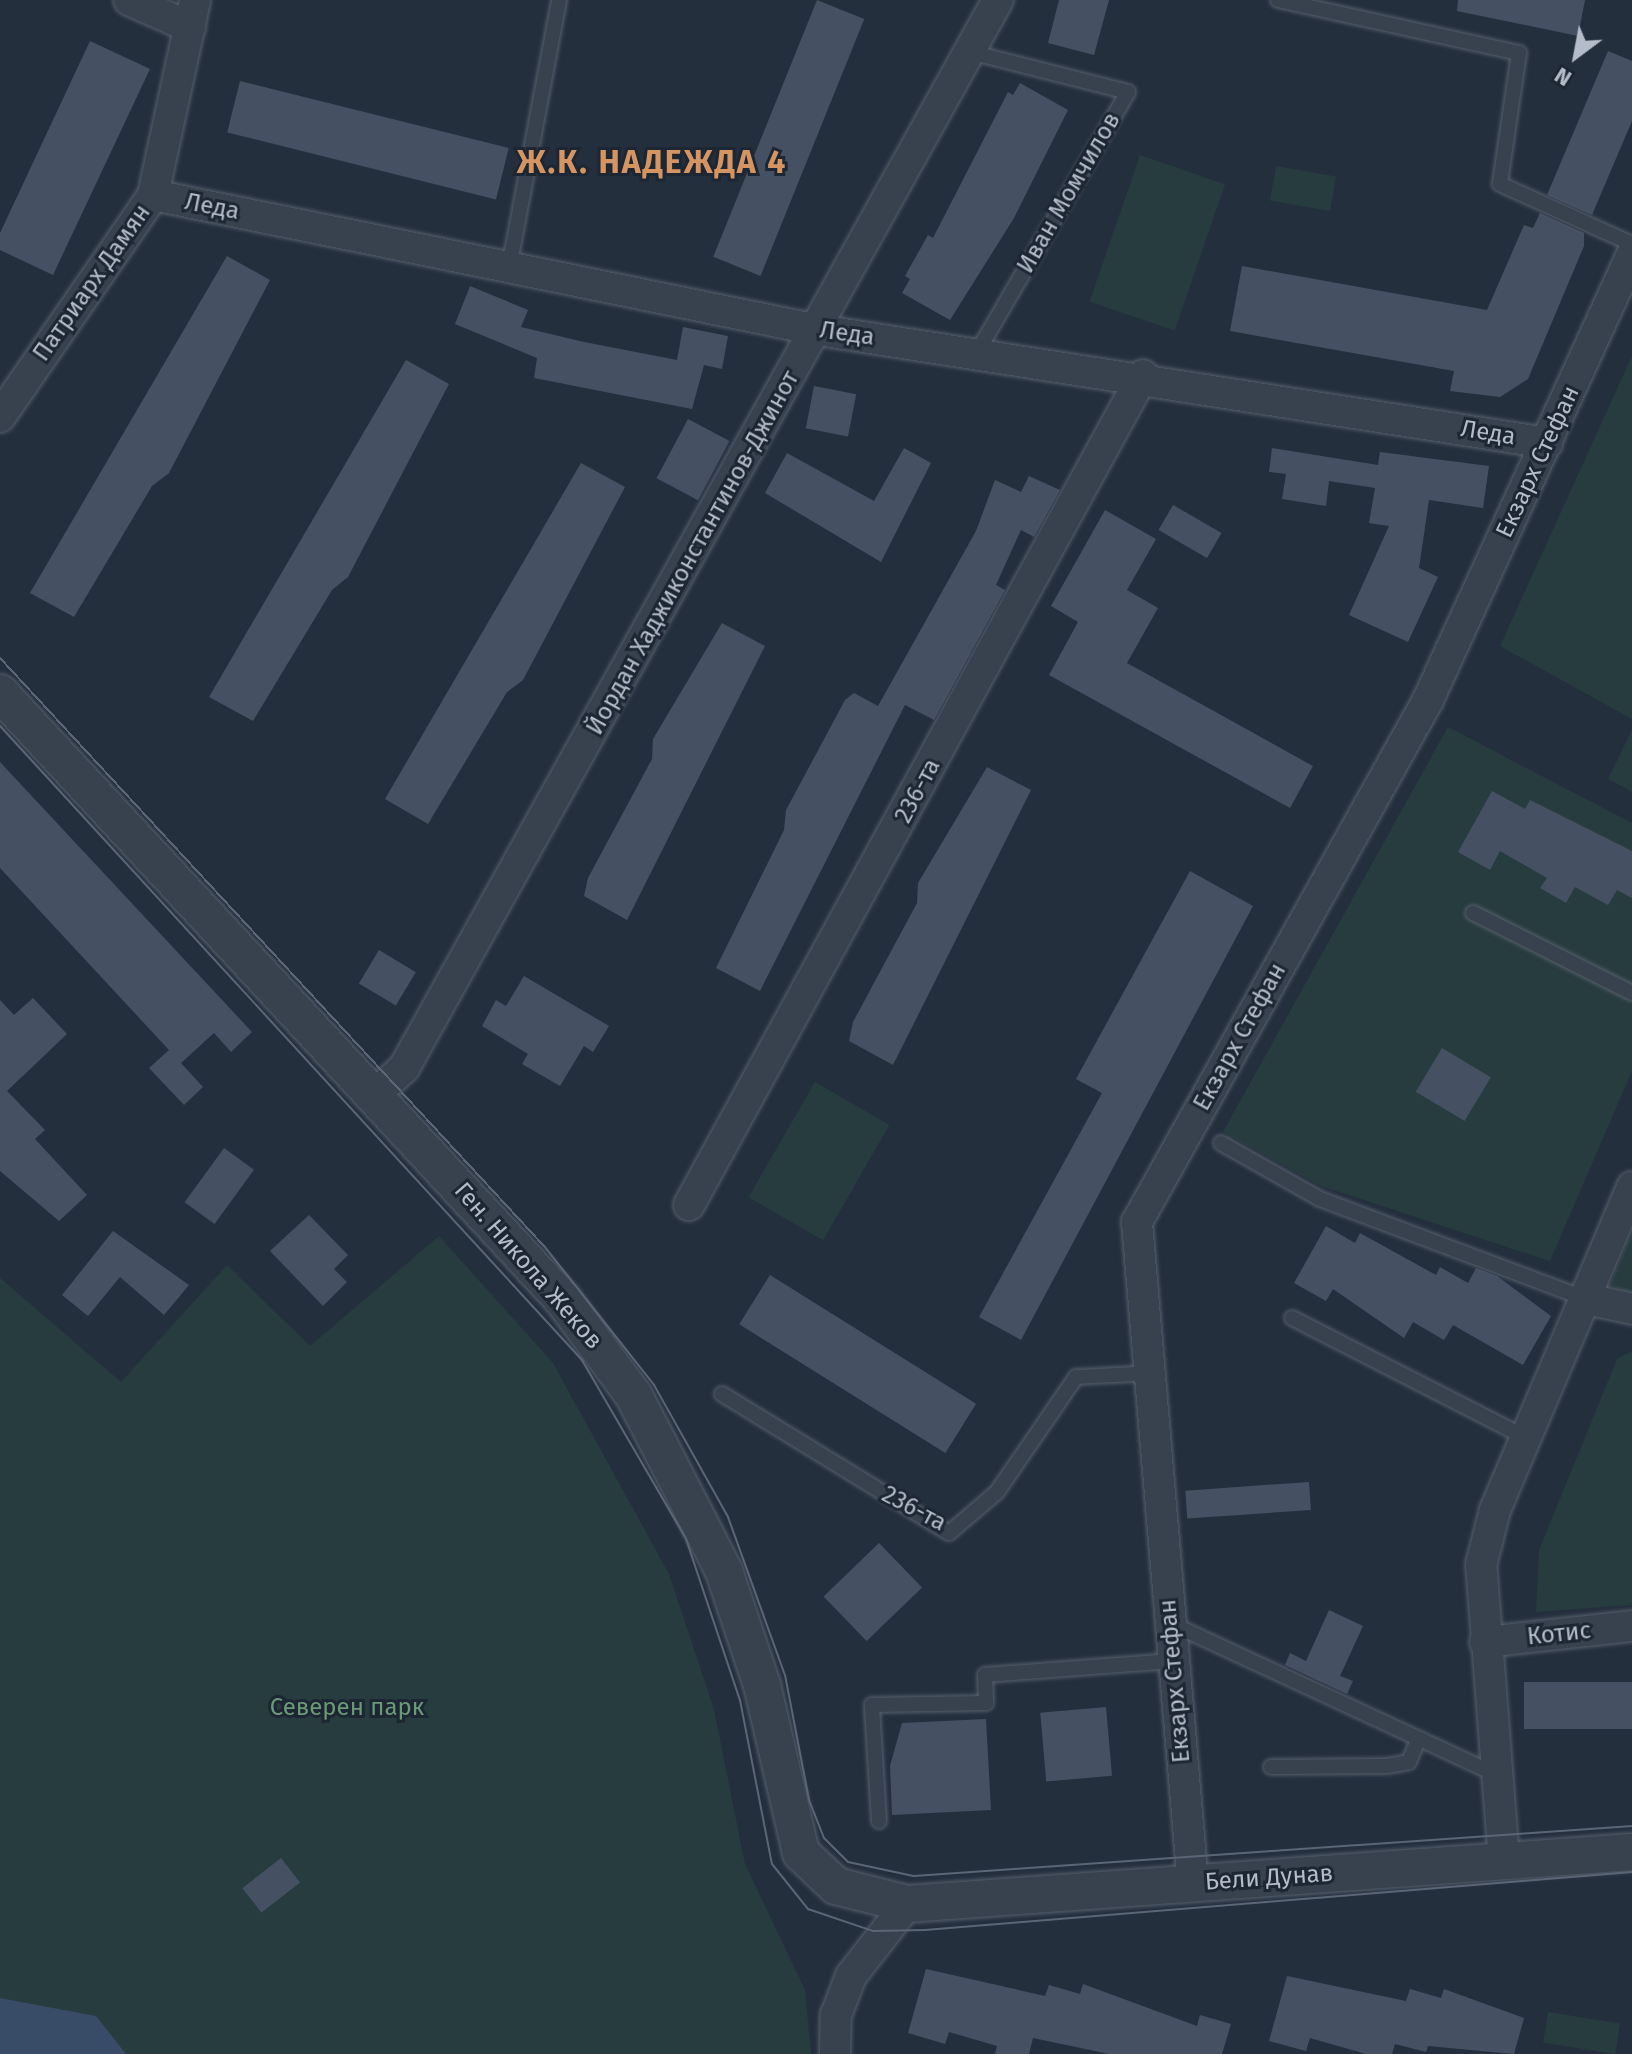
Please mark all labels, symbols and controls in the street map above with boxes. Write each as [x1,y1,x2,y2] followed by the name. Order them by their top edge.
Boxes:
[1536,16,1616,96] north arrow
[1550,61,1576,92] text: N
[1011,107,1127,279] street label: Иван Момчилов
[517,143,787,181] district label: Ж.К. НАДЕЖДА 4
[182,188,242,226] street label: Леда
[27,199,157,367] street label: Патриарх Дамян
[818,316,876,352] street label: Леда
[581,366,805,740] street label: Йордан Хаджиконстантинов-Джинот
[1490,382,1586,542] street label: Екзарх Стефан
[1459,414,1517,452] street label: Леда
[889,754,947,828] street label: 236-та
[1188,958,1292,1116] street label: Екзарх Стефан
[448,1177,608,1355] street label: Ген. Никола Жеков
[877,1480,951,1538] street label: 236-та
[1154,1598,1196,1764] street label: Екзарх Стефан
[1526,1616,1592,1652] street label: Котис
[270,1694,424,1722] park label: Северен парк
[1204,1859,1334,1897] street label: Бели Дунав

